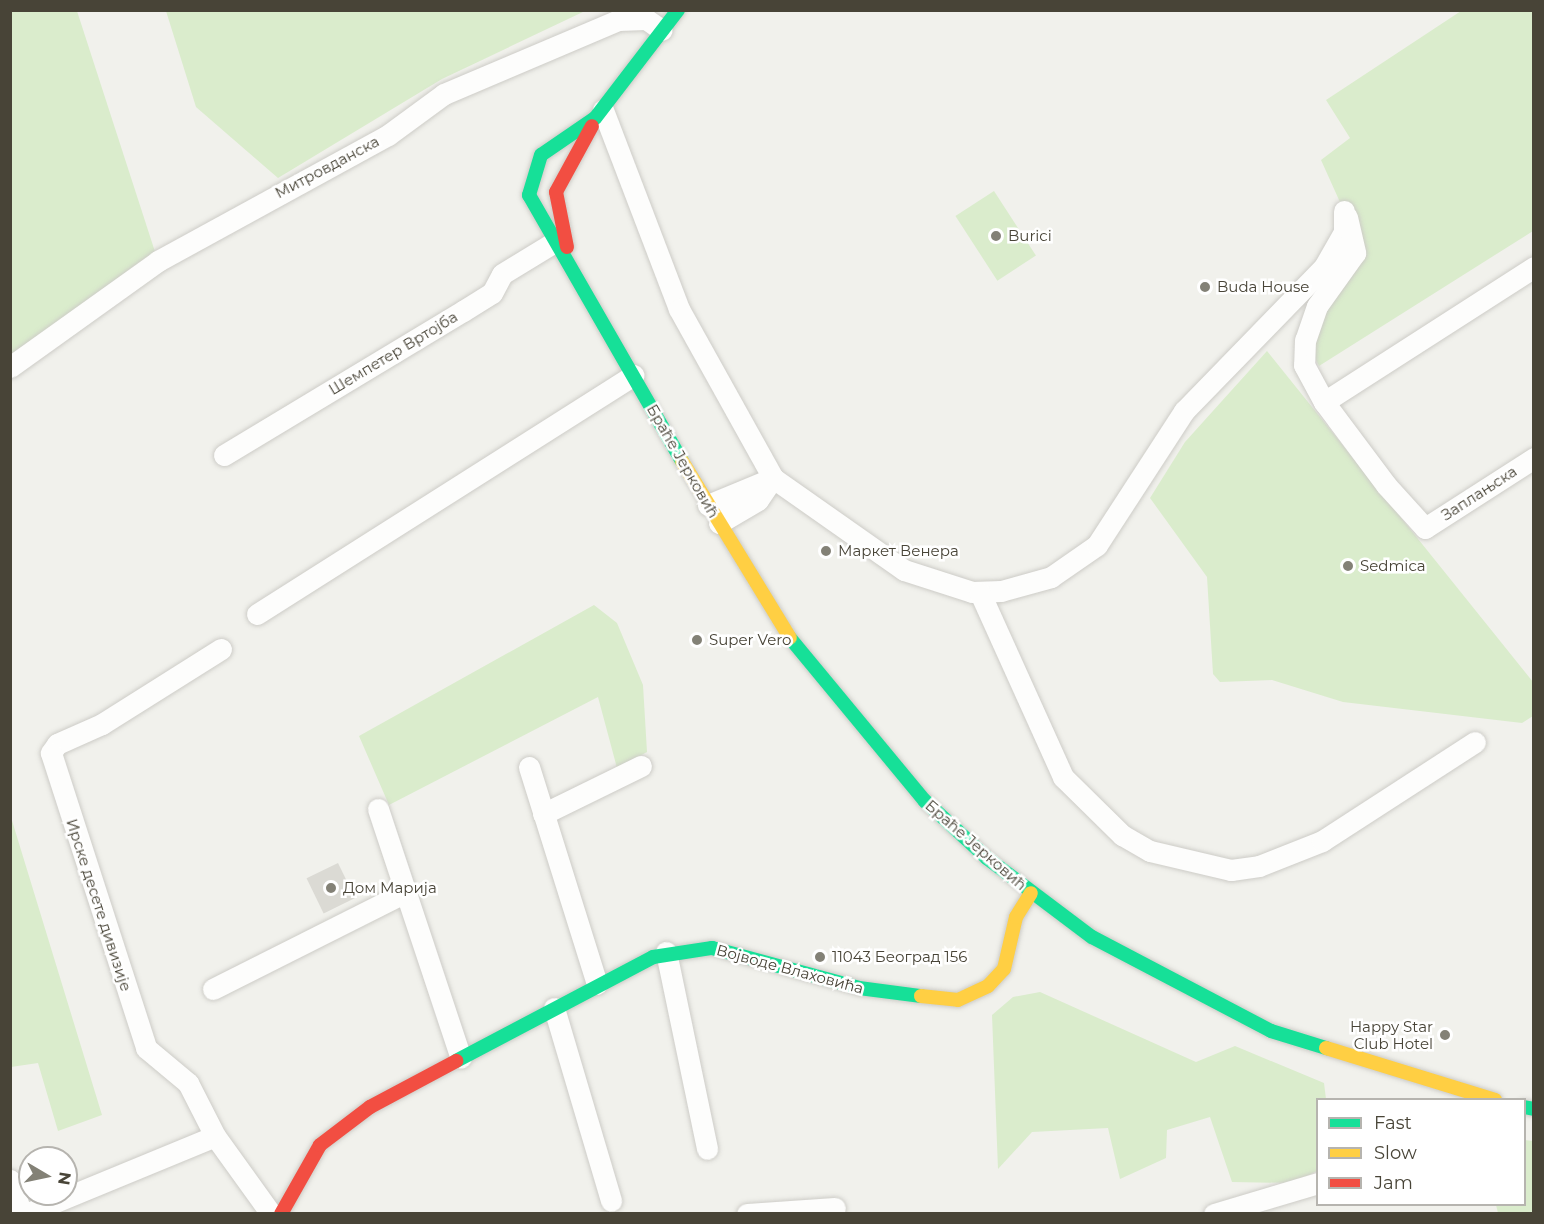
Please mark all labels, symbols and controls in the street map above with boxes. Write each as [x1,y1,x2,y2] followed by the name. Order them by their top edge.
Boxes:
[272,132,382,202] street label: Митровданска
[1008,227,1052,245] place label: Burici
[989,229,1003,243] marker: Burici
[1217,278,1309,296] place label: Buda House
[1198,280,1212,294] marker: Buda House
[325,307,461,399] street label: Шемпетер Вртојба
[643,401,723,521] street label: Браће Јерковић
[1438,462,1520,524] street label: Заплањска
[838,542,959,560] place label: Маркет Венера
[819,544,833,558] marker: Маркет Венера
[1360,557,1426,575] place label: Sedmica
[1341,559,1355,573] marker: Sedmica
[709,631,791,649] place label: Super Vero
[690,633,704,647] marker: Super Vero
[922,796,1030,894] street label: Браће Јерковић
[63,817,135,993] street label: Ирске десете дивизије
[343,879,437,897] place label: Дом Марија
[324,881,338,895] marker: Дом Марија
[715,941,865,997] street label: Војводе Влаховића
[832,948,967,966] place label: 11043 Београд 156
[813,950,827,964] marker: 11043 Београд 156
[1350,1017,1433,1052] place label: Happy Star Club Hotel
[1438,1028,1452,1042] marker: Happy Star Club Hotel
[1316,1098,1526,1206] legend
[1374,1112,1412,1134] text: Fast
[1374,1142,1417,1164] text: Slow
[18,1146,78,1206] north arrow
[54,1171,75,1186] text: N
[1374,1172,1413,1194] text: Jam

